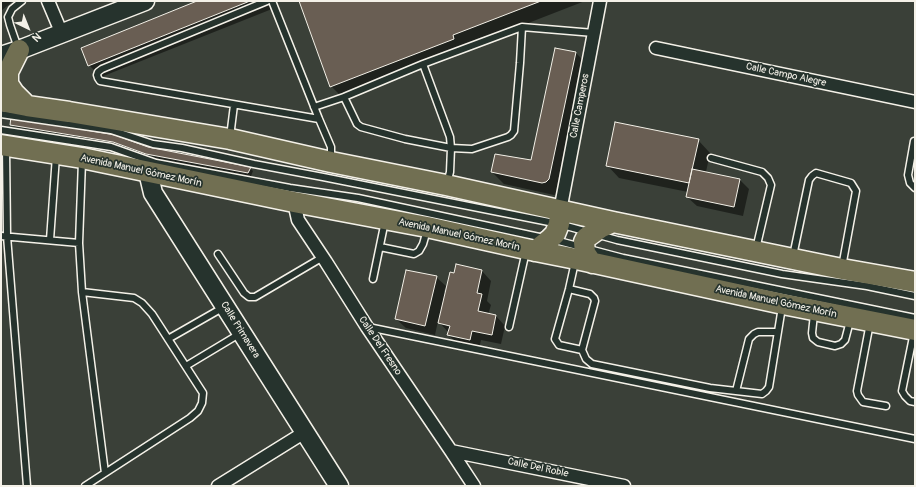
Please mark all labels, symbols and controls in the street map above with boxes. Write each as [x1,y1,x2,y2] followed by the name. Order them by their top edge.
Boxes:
[8,8,48,48] north arrow
[29,30,44,44] text: N
[745,61,827,89] street label: Calle Campo Alegre
[568,73,592,139] street label: Calle Camperos
[79,152,203,190] street label: Avenida Manuel Gómez Morín
[397,216,521,254] street label: Avenida Manuel Gómez Morín
[714,283,838,321] street label: Avenida Manuel Gómez Morín
[218,300,262,360] street label: Calle Primavera
[356,314,404,378] street label: Calle Del Fresno
[507,456,569,480] street label: Calle Del Roble

